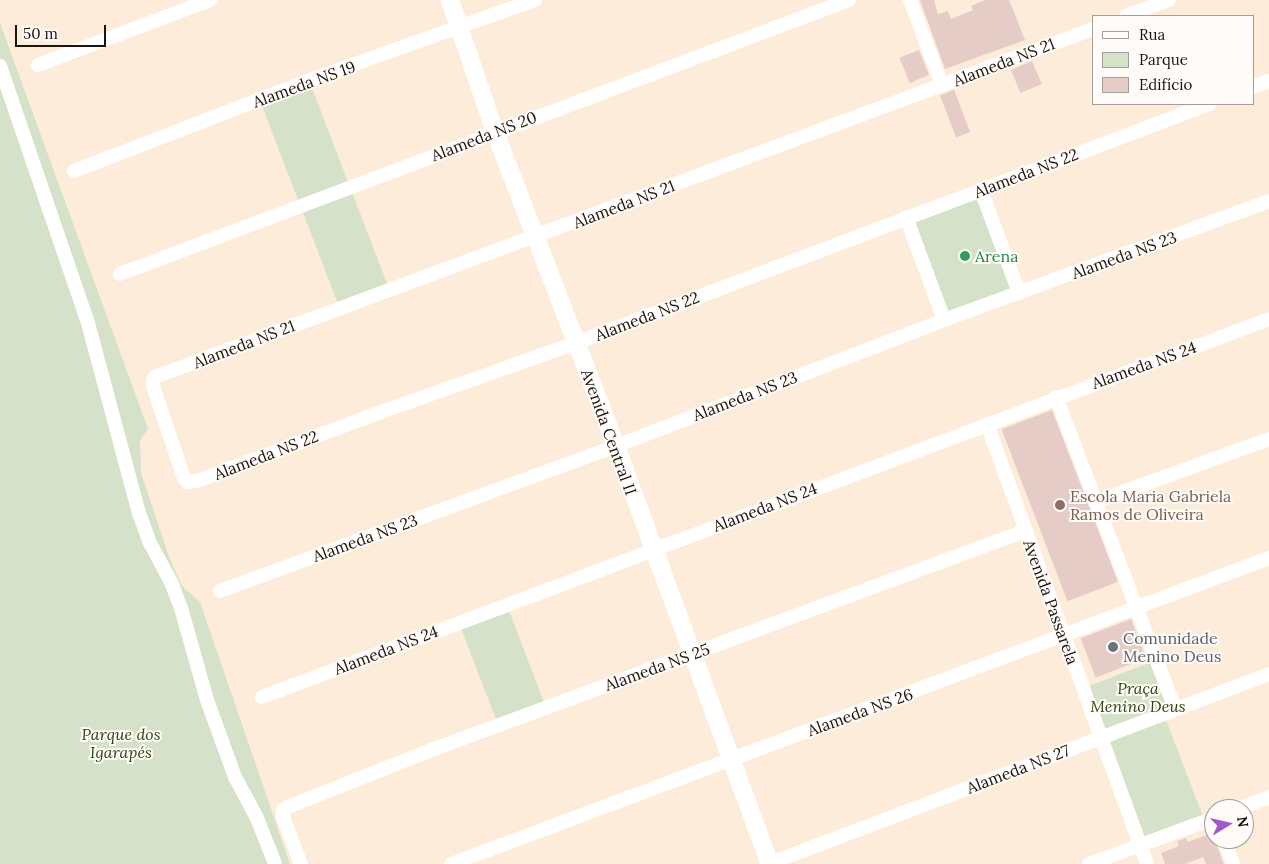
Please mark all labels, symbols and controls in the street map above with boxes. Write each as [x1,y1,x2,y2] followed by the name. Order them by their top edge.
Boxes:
[18,15,109,47] scale bar
[1092,15,1254,105] legend
[23,24,58,43] text: 50 m
[1139,25,1165,44] text: Rua
[950,34,1058,90] street label: Alameda NS 21
[1139,50,1188,69] text: Parque
[250,56,358,112] street label: Alameda NS 19
[1139,75,1192,94] text: Edifício
[428,107,540,165] street label: Alameda NS 20
[971,144,1081,202] street label: Alameda NS 22
[570,176,678,232] street label: Alameda NS 21
[1069,227,1179,283] street label: Alameda NS 23
[975,246,1018,266] place label: Arena
[959,250,971,262] marker: Arena
[592,287,702,345] street label: Alameda NS 22
[190,316,298,372] street label: Alameda NS 21
[1089,337,1199,393] street label: Alameda NS 24
[577,366,641,498] street label: Avenida Central II
[690,367,800,425] street label: Alameda NS 23
[211,426,321,484] street label: Alameda NS 22
[710,478,820,536] street label: Alameda NS 24
[1070,486,1231,524] place label: Escola Maria Gabriela Ramos de Oliveira
[1054,499,1066,511] marker: Escola Maria Gabriela Ramos de Oliveira
[310,510,420,566] street label: Alameda NS 23
[1019,537,1083,667] street label: Avenida Passarela
[331,621,441,679] street label: Alameda NS 24
[1123,628,1221,666] place label: Comunidade Menino Deus
[602,639,712,695] street label: Alameda NS 25
[1107,641,1119,653] marker: Comunidade Menino Deus
[1090,678,1186,716] park label: Praça Menino Deus
[805,684,915,740] street label: Alameda NS 26
[82,724,160,762] park label: Parque dos Igarapés
[964,741,1072,797] street label: Alameda NS 27
[1204,799,1254,849] north arrow
[1233,815,1253,829] text: N

